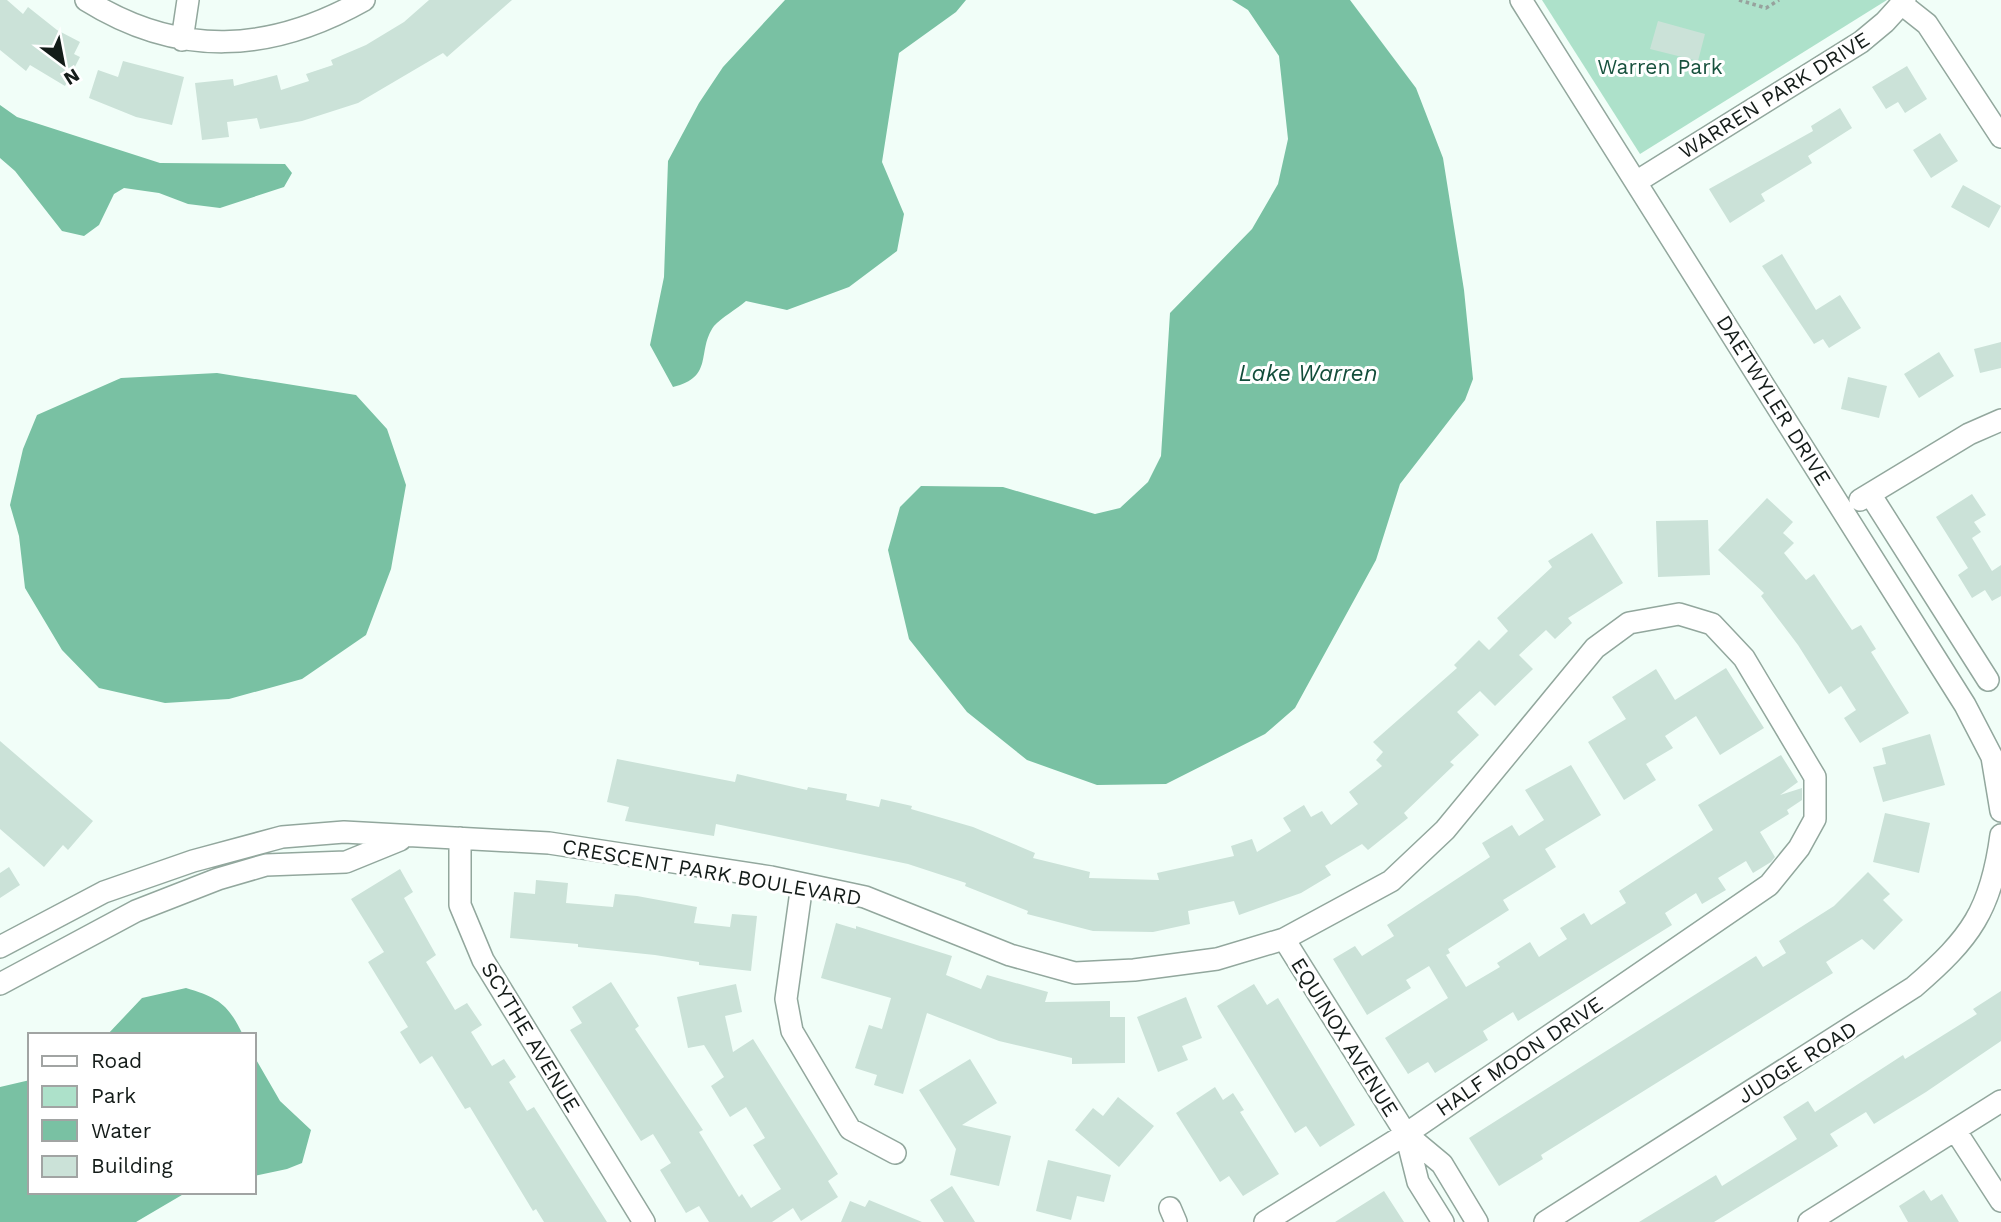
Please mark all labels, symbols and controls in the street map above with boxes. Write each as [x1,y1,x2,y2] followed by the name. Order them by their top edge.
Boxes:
[1674,26,1874,164] street label: WARREN PARK DRIVE
[28,28,98,98] north arrow
[1597,54,1723,79] park label: Warren Park
[60,64,84,90] text: N
[1712,310,1836,490] street label: DAETWYLER DRIVE
[1238,360,1378,387] water label: Lake Warren
[560,833,864,911] street label: CRESCENT PARK BOULEVARD
[1286,953,1404,1121] street label: EQUINOX AVENUE
[476,957,586,1117] street label: SCYTHE AVENUE
[1431,991,1607,1121] street label: HALF MOON DRIVE
[1733,1015,1861,1109] street label: JUDGE ROAD
[28,1033,256,1194] legend
[91,1048,142,1073] text: Road
[91,1083,136,1108] text: Park
[91,1118,152,1143] text: Water
[91,1153,173,1178] text: Building

